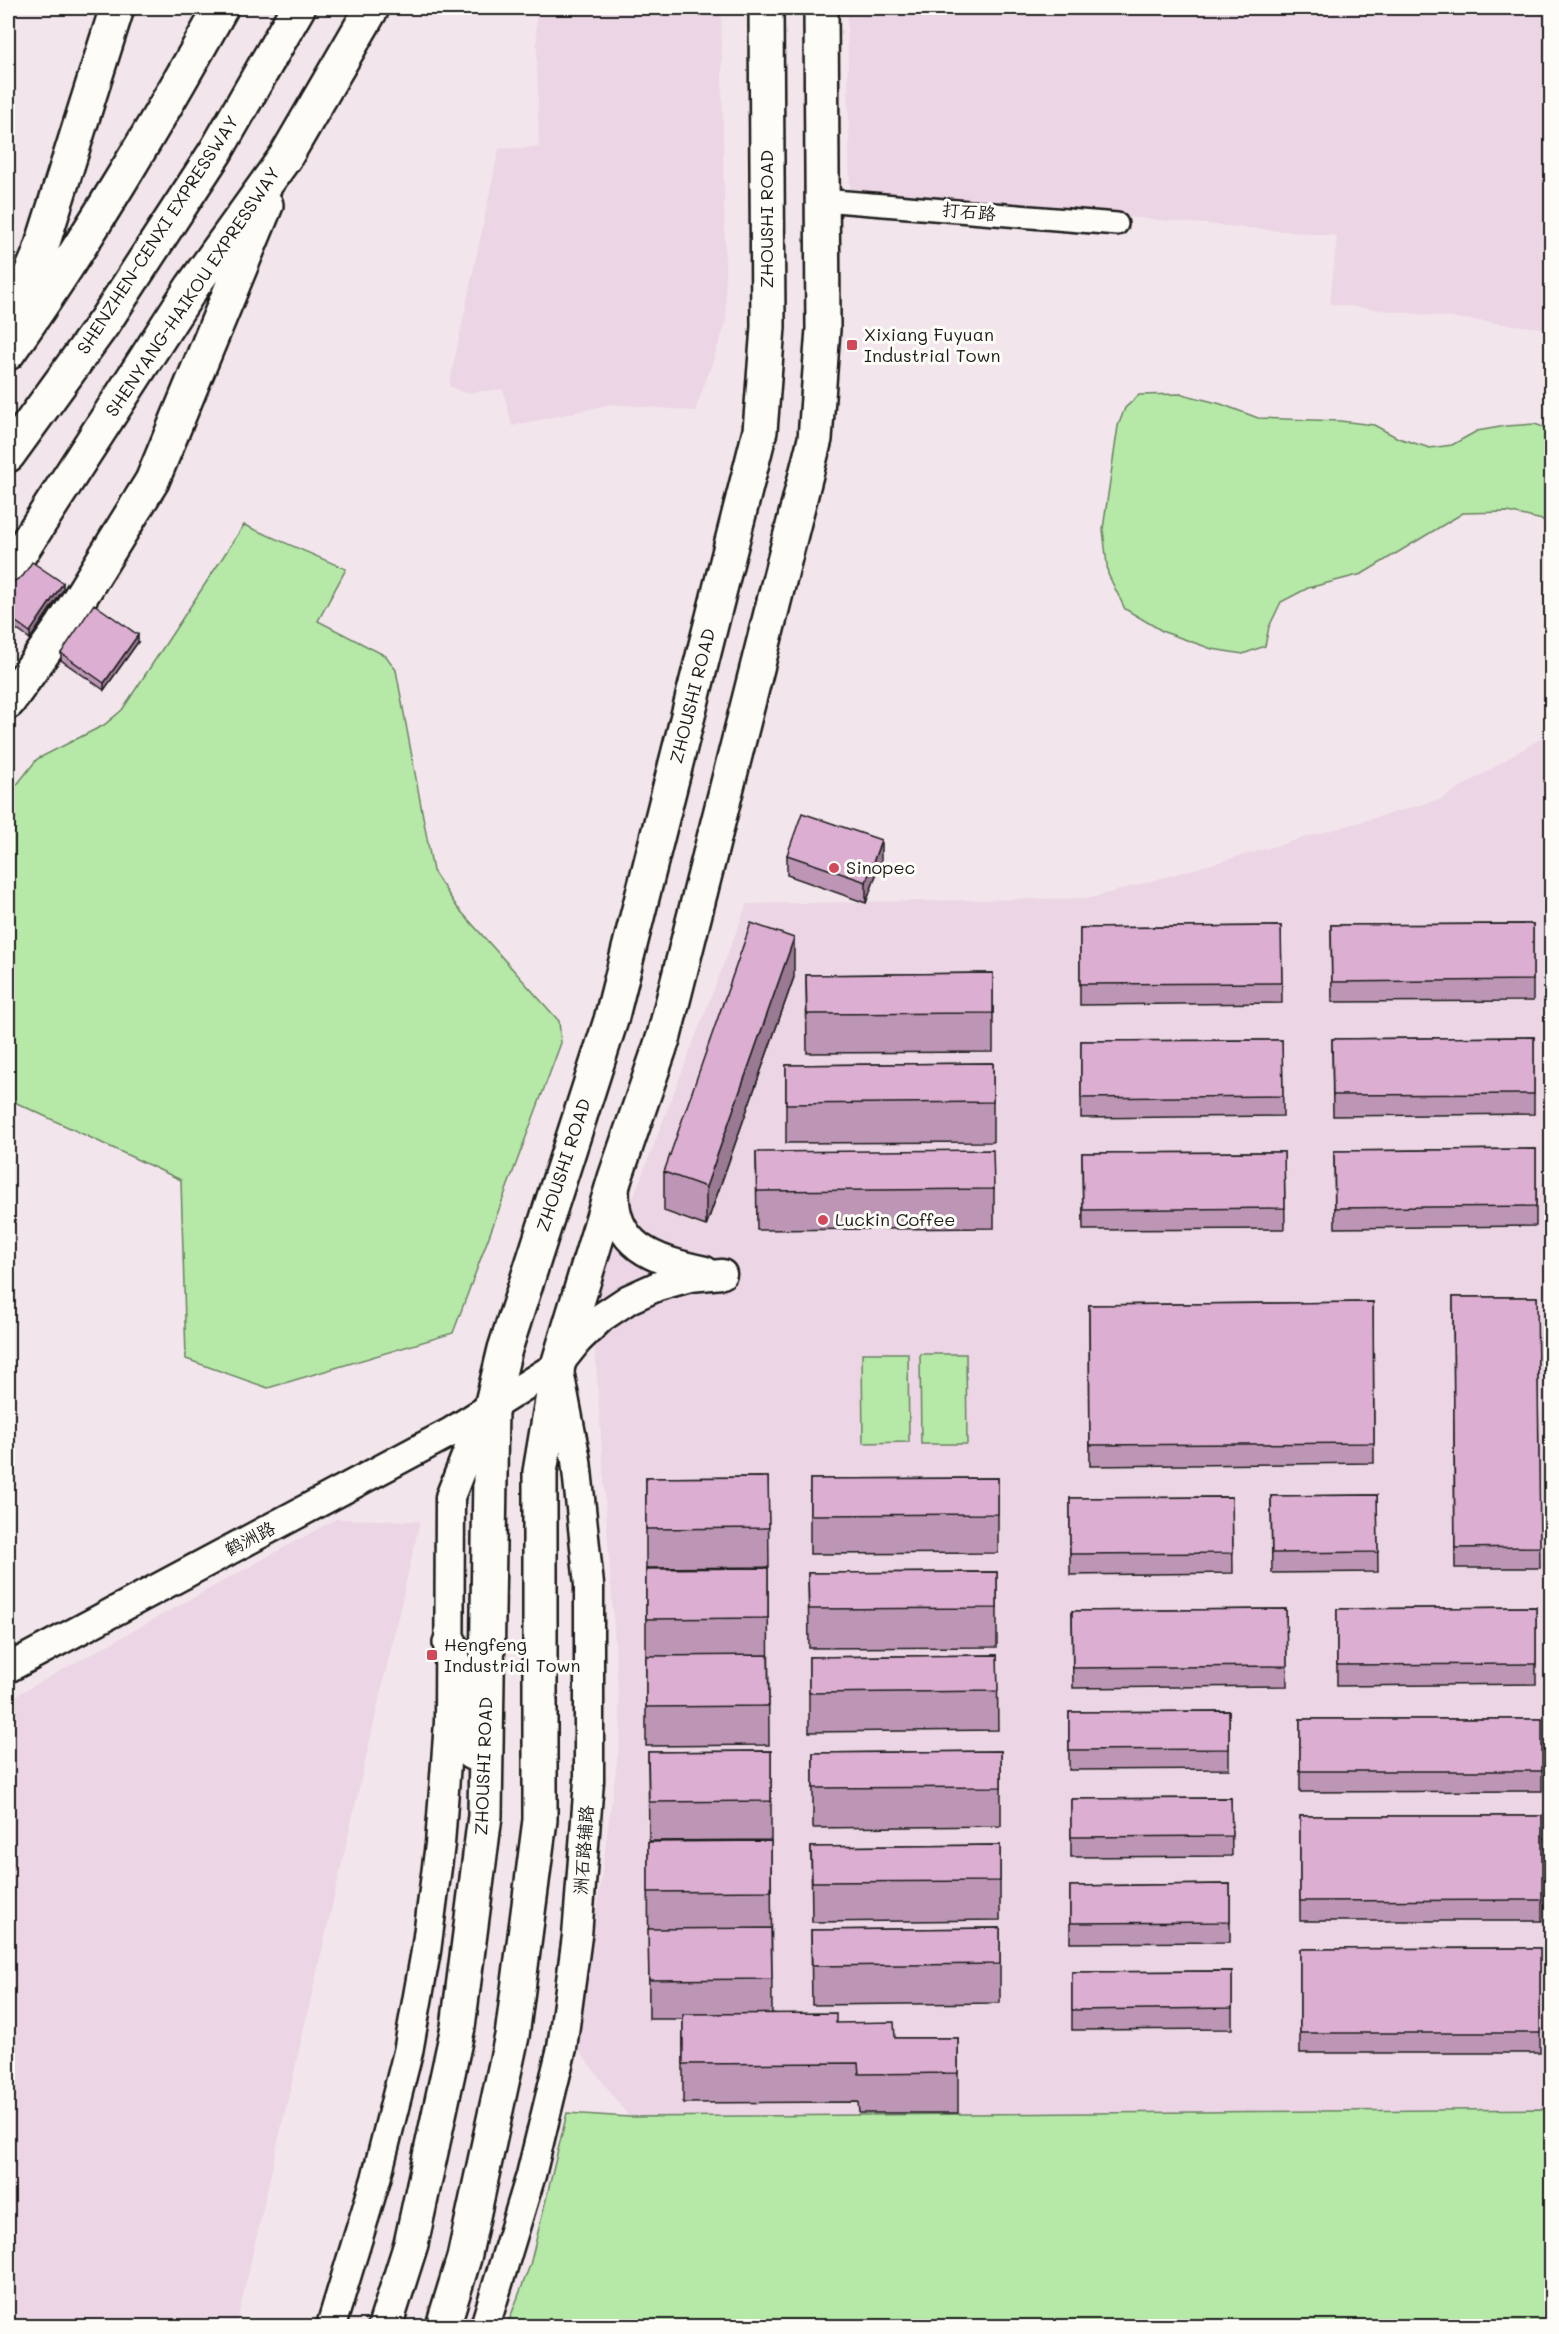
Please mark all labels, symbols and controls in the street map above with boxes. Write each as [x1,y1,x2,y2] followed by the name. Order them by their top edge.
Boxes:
[71,110,244,358] street label: SHENZHEN-CENXI EXPRESSWAY
[754,150,778,288] street label: ZHOUSHI ROAD
[99,162,285,421] street label: SHENYANG-HAIKOU EXPRESSWAY
[941,197,997,225] street label: 打石路
[864,322,1000,367] place label: Xixiang Fuyuan Industrial Town
[845,338,859,352] marker: Xixiang Fuyuan Industrial Town
[664,626,720,766] street label: ZHOUSHI ROAD
[846,855,915,879] place label: Sinopec
[827,861,841,875] marker: Sinopec
[530,1095,596,1234] street label: ZHOUSHI ROAD
[835,1207,956,1231] place label: Luckin Coffee
[816,1213,830,1227] marker: Luckin Coffee
[220,1515,279,1561] street label: 鹤洲路
[444,1632,580,1677] place label: Hengfeng Industrial Town
[425,1648,439,1662] marker: Hengfeng Industrial Town
[469,1696,497,1836] street label: ZHOUSHI ROAD
[568,1804,598,1896] street label: 洲石路辅路

